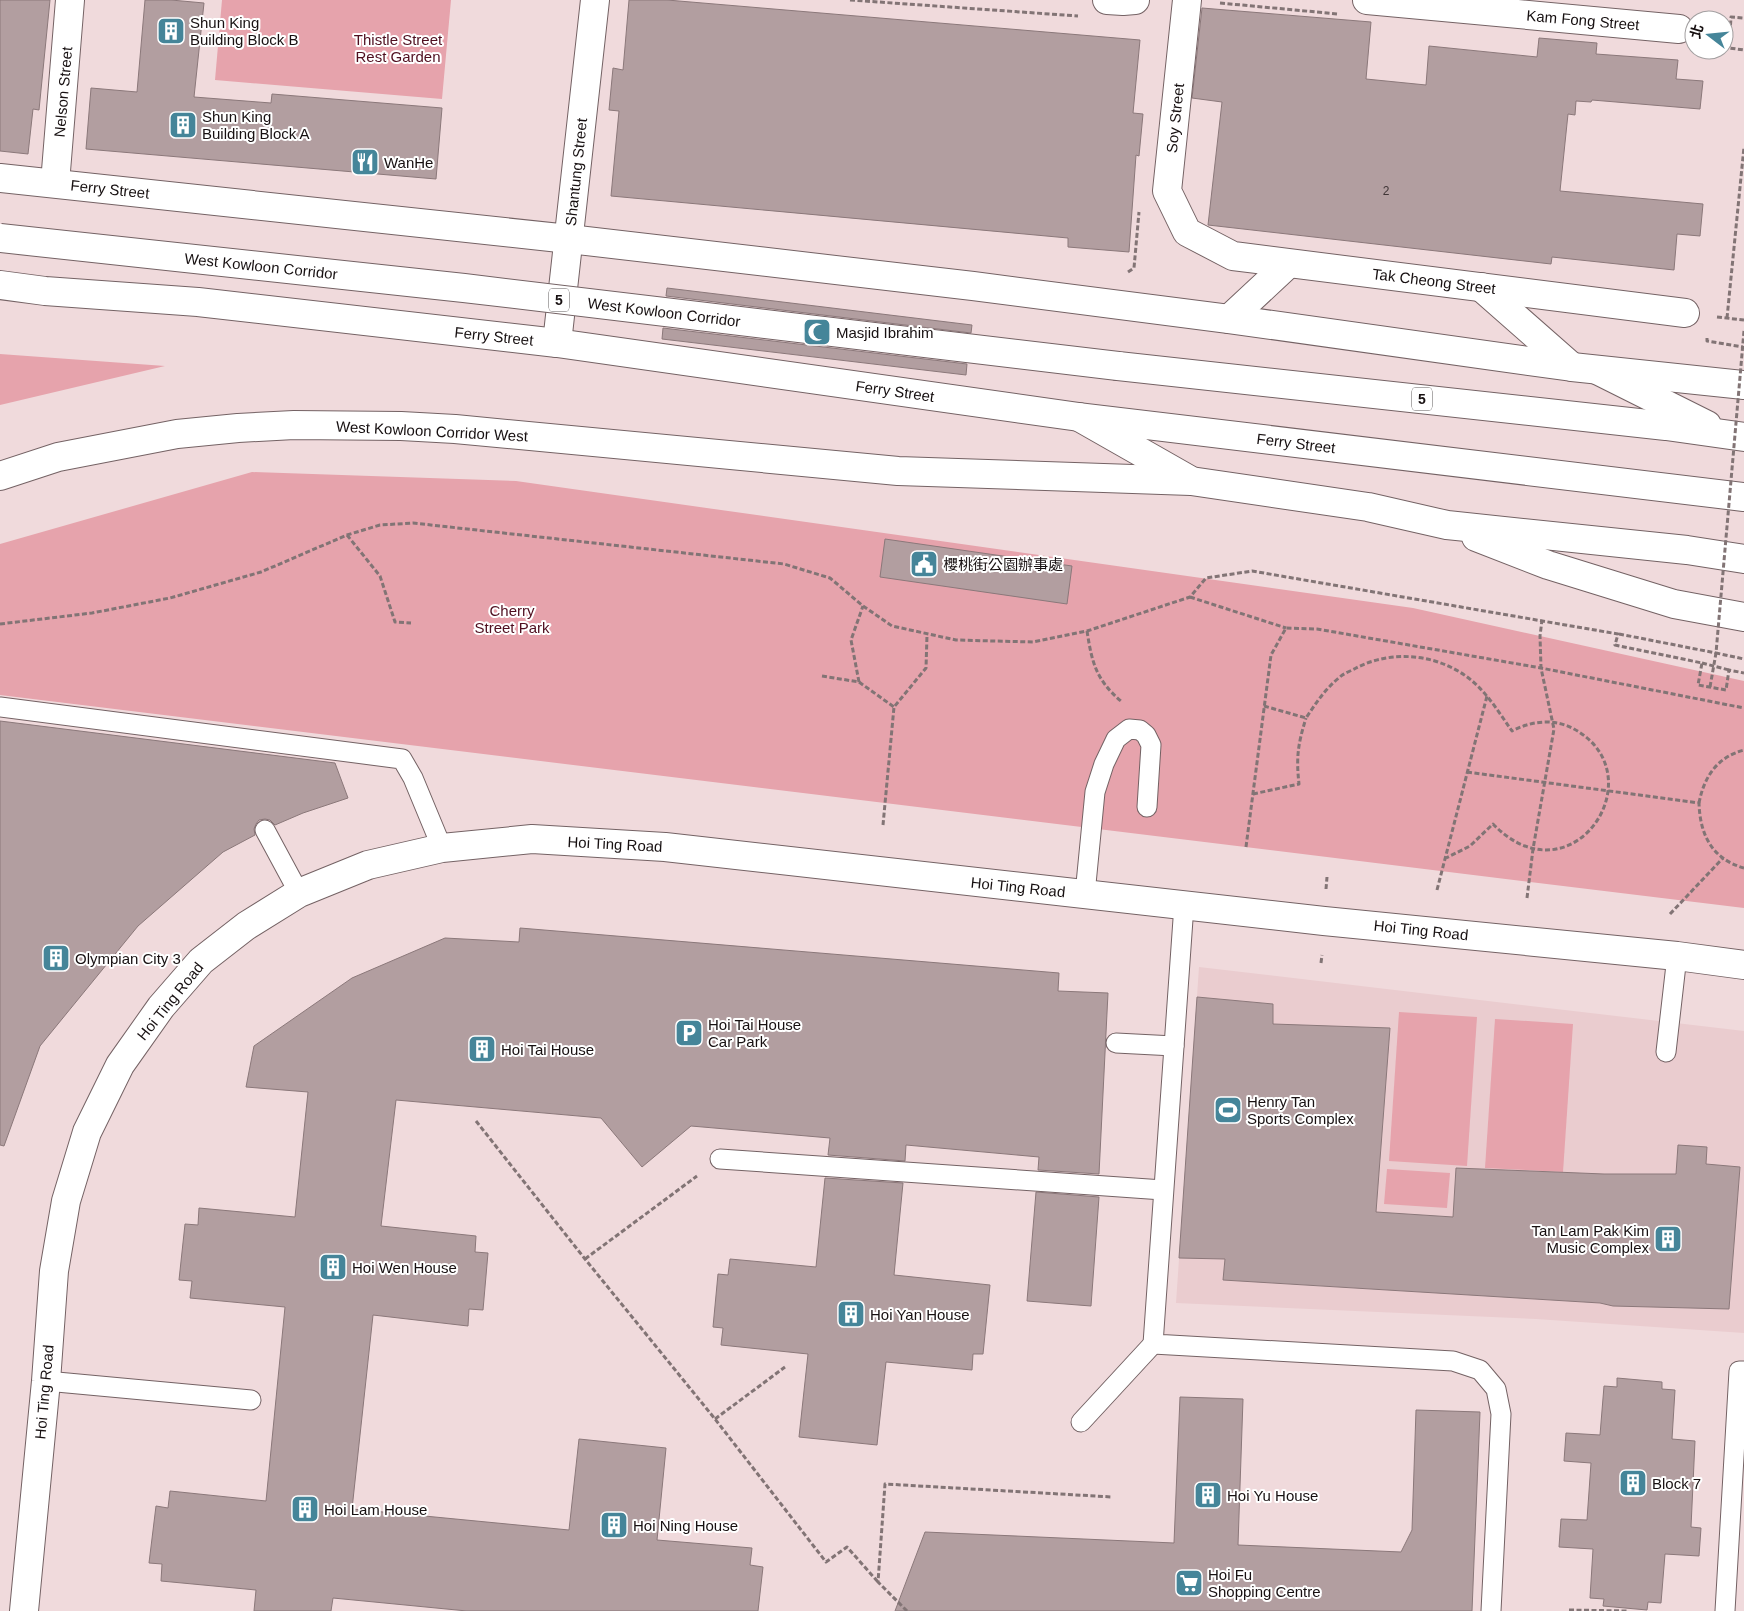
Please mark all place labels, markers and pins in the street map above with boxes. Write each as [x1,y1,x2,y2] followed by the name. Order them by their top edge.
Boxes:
[190,14,298,48] place label: Shun King Building Block B
[156,16,186,46] building icon: Shun King Building Block B
[202,108,310,142] place label: Shun King Building Block A
[168,110,198,140] building icon: Shun King Building Block A
[350,147,380,177] restaurant icon: WanHe
[384,154,433,171] place label: WanHe
[802,317,832,347] mosque icon: Masjid Ibrahim
[836,324,934,341] place label: Masjid Ibrahim
[909,549,939,579] public building icon: 櫻桃街公園辦事處
[943,556,1063,573] place label: 櫻桃街公園辦事處
[41,943,71,973] building icon: Olympian City 3
[75,950,181,967] place label: Olympian City 3
[708,1016,801,1050] place label: Hoi Tai House Car Park
[674,1018,704,1048] parking icon: Hoi Tai House Car Park
[467,1034,497,1064] building icon: Hoi Tai House
[501,1041,594,1058] place label: Hoi Tai House
[1247,1093,1354,1127] place label: Henry Tan Sports Complex
[1213,1095,1243,1125] sports icon: Henry Tan Sports Complex
[1531,1222,1649,1256] place label: Tan Lam Pak Kim Music Complex
[1653,1224,1683,1254] building icon: Tan Lam Pak Kim Music Complex
[318,1252,348,1282] building icon: Hoi Wen House
[352,1259,457,1276] place label: Hoi Wen House
[836,1299,866,1329] building icon: Hoi Yan House
[870,1306,970,1323] place label: Hoi Yan House
[1618,1468,1648,1498] building icon: Block 7
[1652,1475,1701,1492] place label: Block 7
[1193,1480,1223,1510] building icon: Hoi Yu House
[1227,1487,1318,1504] place label: Hoi Yu House
[290,1494,320,1524] building icon: Hoi Lam House
[324,1501,427,1518] place label: Hoi Lam House
[599,1510,629,1540] building icon: Hoi Ning House
[633,1517,738,1534] place label: Hoi Ning House
[1208,1566,1321,1600] place label: Hoi Fu Shopping Centre
[1174,1568,1204,1598] supermarket icon: Hoi Fu Shopping Centre

